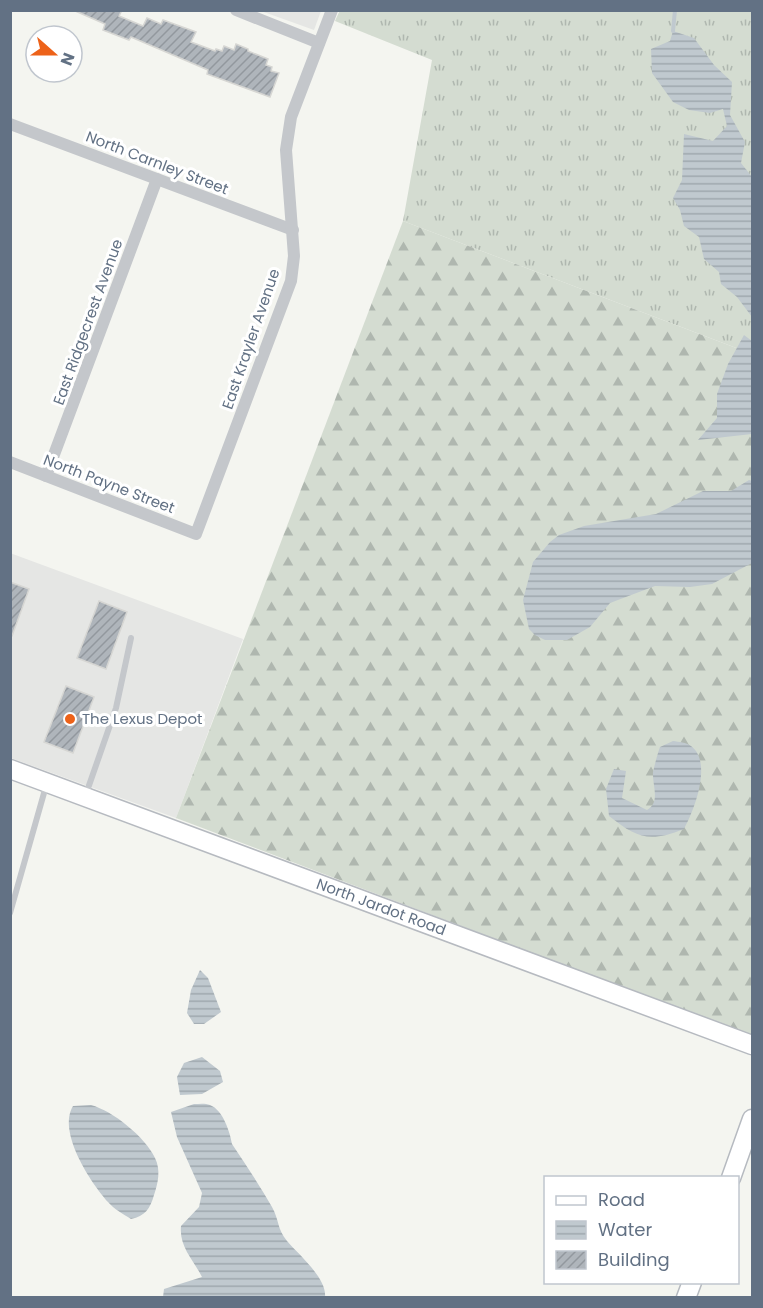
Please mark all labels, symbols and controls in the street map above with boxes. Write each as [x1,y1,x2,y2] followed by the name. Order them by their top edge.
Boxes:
[24,24,84,84] north arrow
[55,49,80,69] text: N
[83,126,231,199] street label: North Carnley Street
[48,236,127,408] street label: East Ridgecrest Avenue
[217,266,284,412] street label: East Krayler Avenue
[41,449,178,518] street label: North Payne Street
[82,708,203,729] place label: The Lexus Depot
[63,712,77,726] marker: The Lexus Depot
[314,873,449,940] street label: North Jardot Road
[544,1176,739,1284] legend
[598,1187,645,1212] text: Road
[598,1217,652,1242] text: Water
[598,1247,670,1272] text: Building

